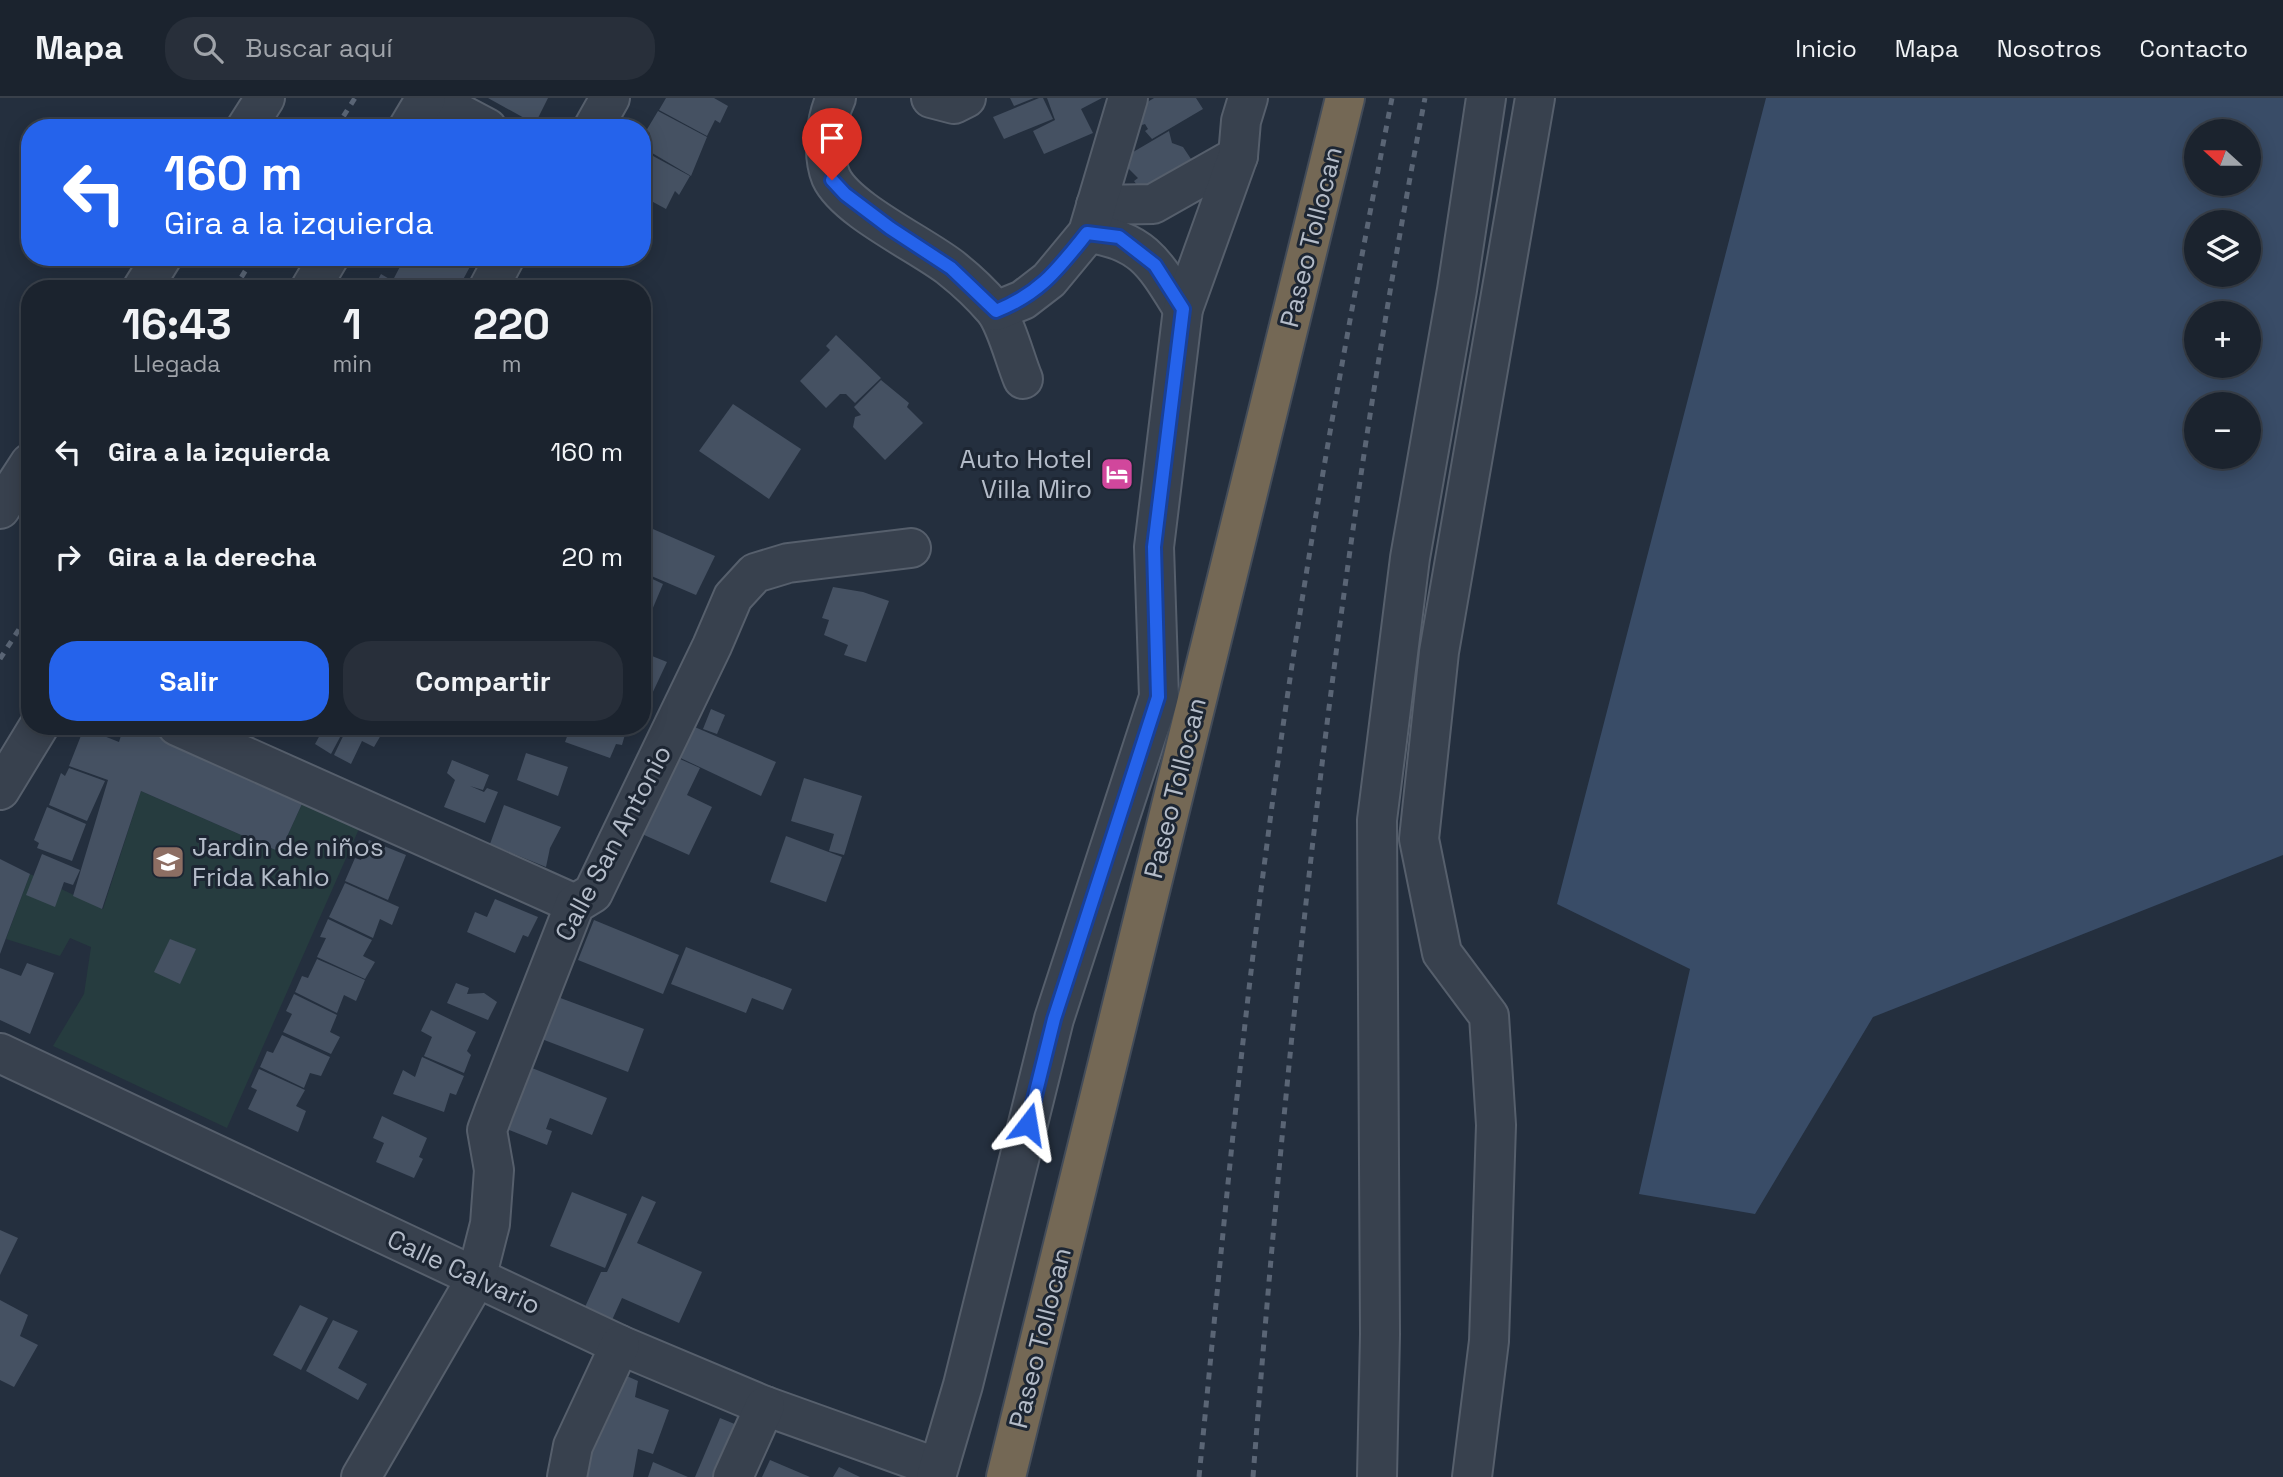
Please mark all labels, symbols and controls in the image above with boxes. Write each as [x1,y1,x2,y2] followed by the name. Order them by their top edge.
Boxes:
[165,17,655,80] search box
[35,27,123,69] text: Mapa
[189,29,227,67] icon: search
[245,31,393,65] text: Buscar aquí
[1795,33,1857,64] text: Inicio
[1895,33,1959,64] text: Mapa
[1997,33,2102,64] text: Nosotros
[2140,33,2248,64] text: Contacto
[802,108,862,180] pin
[813,119,851,157] icon: arrive
[2184,119,2261,196] north arrow
[2184,119,2261,469] map controls
[164,142,302,204] text: 160 m
[1272,143,1350,331] street label: Paseo Tollocan
[49,147,140,238] icon: left
[164,203,434,243] text: Gira a la izquierda
[2184,210,2261,287] button: layers
[122,298,232,351] text: 16:43
[343,298,362,351] text: 1
[473,298,550,351] text: 220
[2184,301,2261,378] button: +
[133,349,221,379] text: Llegada
[333,349,372,379] text: min
[502,349,521,379] text: m
[2184,392,2261,469] button: −
[49,433,87,471] icon: left
[108,435,330,469] text: Gira a la izquierda
[551,435,623,469] text: 160 m
[960,442,1092,506] place label: Auto Hotel Villa Miro
[1098,455,1136,493] hotel icon: Auto Hotel Villa Miro
[49,538,87,576] icon: right
[108,540,317,574] text: Gira a la derecha
[562,540,623,574] text: 20 m
[49,641,329,721] button: Salir
[343,641,623,721] button: Compartir
[1136,694,1214,882] street label: Paseo Tollocan
[547,739,679,947] street label: Calle San Antonio
[192,830,384,894] place label: Jardin de niños Frida Kahlo
[149,843,187,881] school or university icon: Jardin de niños Frida Kahlo
[991,1087,1065,1161] position arrow
[382,1222,546,1322] street label: Calle Calvario
[1001,1244,1079,1432] street label: Paseo Tollocan

